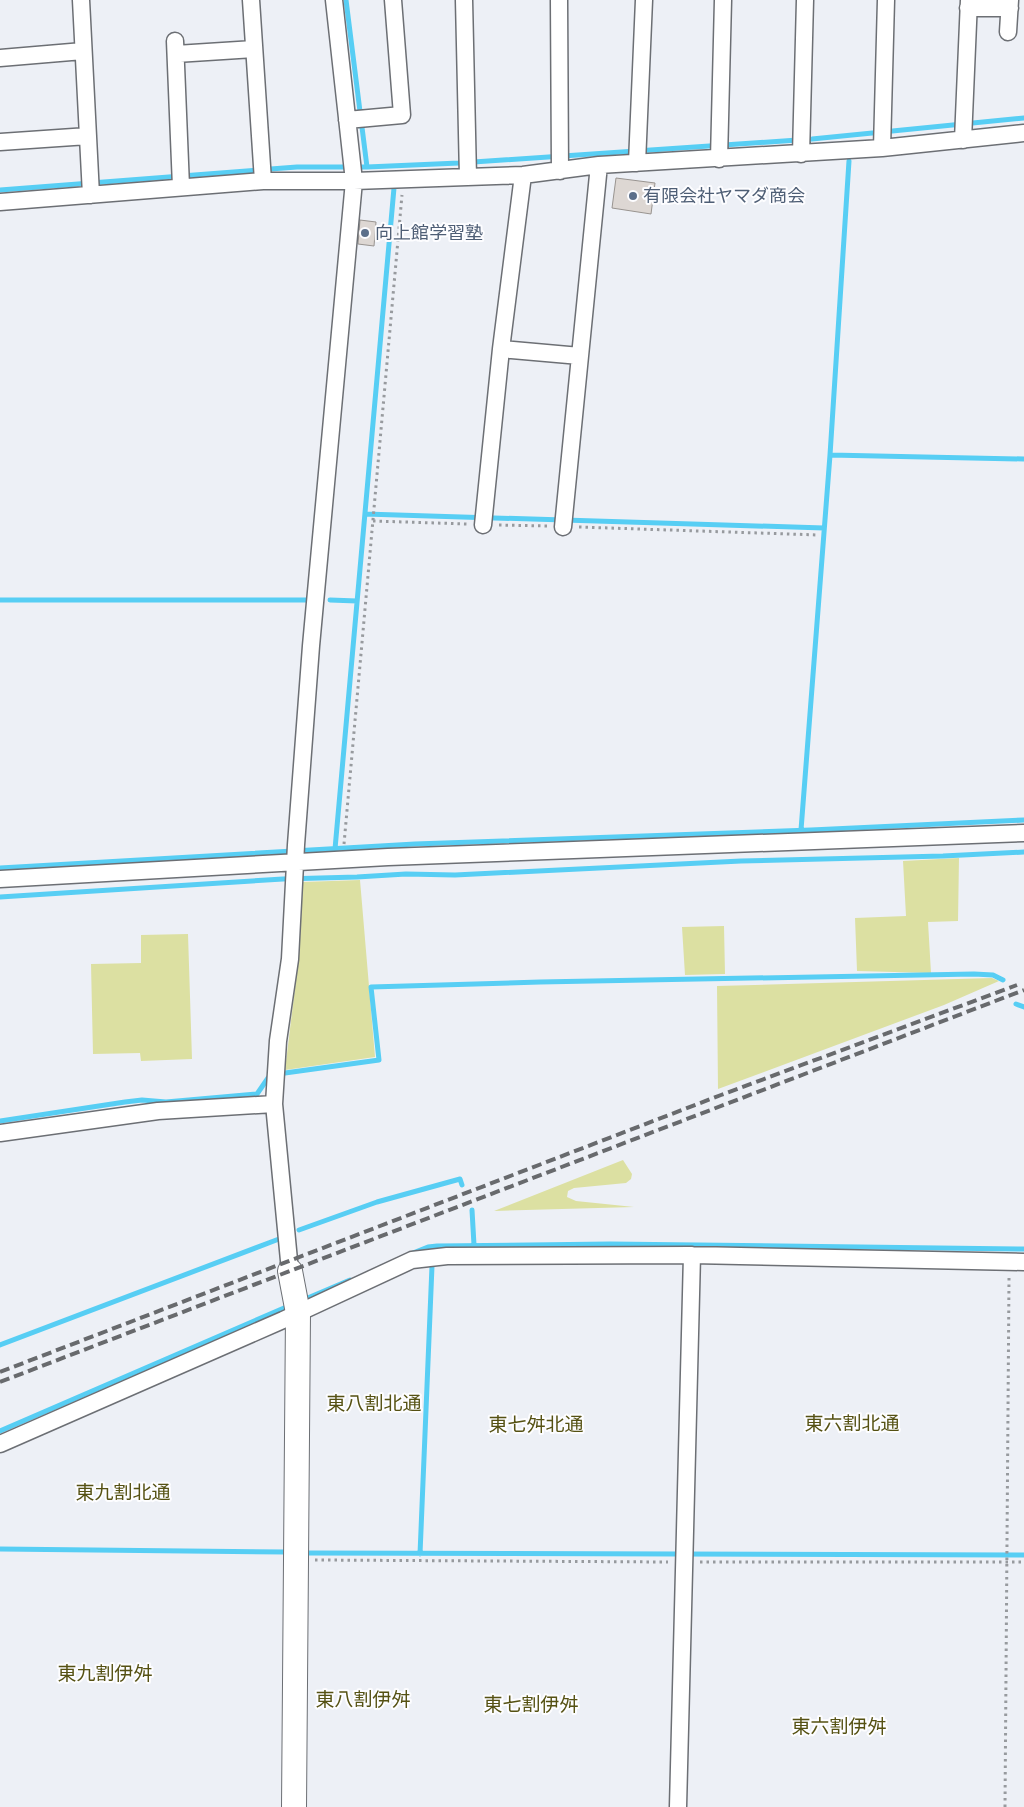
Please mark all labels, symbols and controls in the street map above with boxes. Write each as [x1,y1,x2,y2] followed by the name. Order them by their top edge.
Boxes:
[643,185,805,206] place label: 有限会社ヤマダ商会
[627,190,639,202] marker: 有限会社ヤマダ商会
[375,222,483,243] place label: 向上館学習塾
[359,227,371,239] marker: 向上館学習塾
[326,1392,422,1414] district label: 東八割北通
[804,1412,900,1434] district label: 東六割北通
[488,1413,584,1435] district label: 東七舛北通
[75,1481,171,1503] district label: 東九割北通
[57,1662,153,1684] district label: 東九割伊舛
[315,1688,411,1710] district label: 東八割伊舛
[483,1693,579,1715] district label: 東七割伊舛
[791,1715,887,1737] district label: 東六割伊舛

